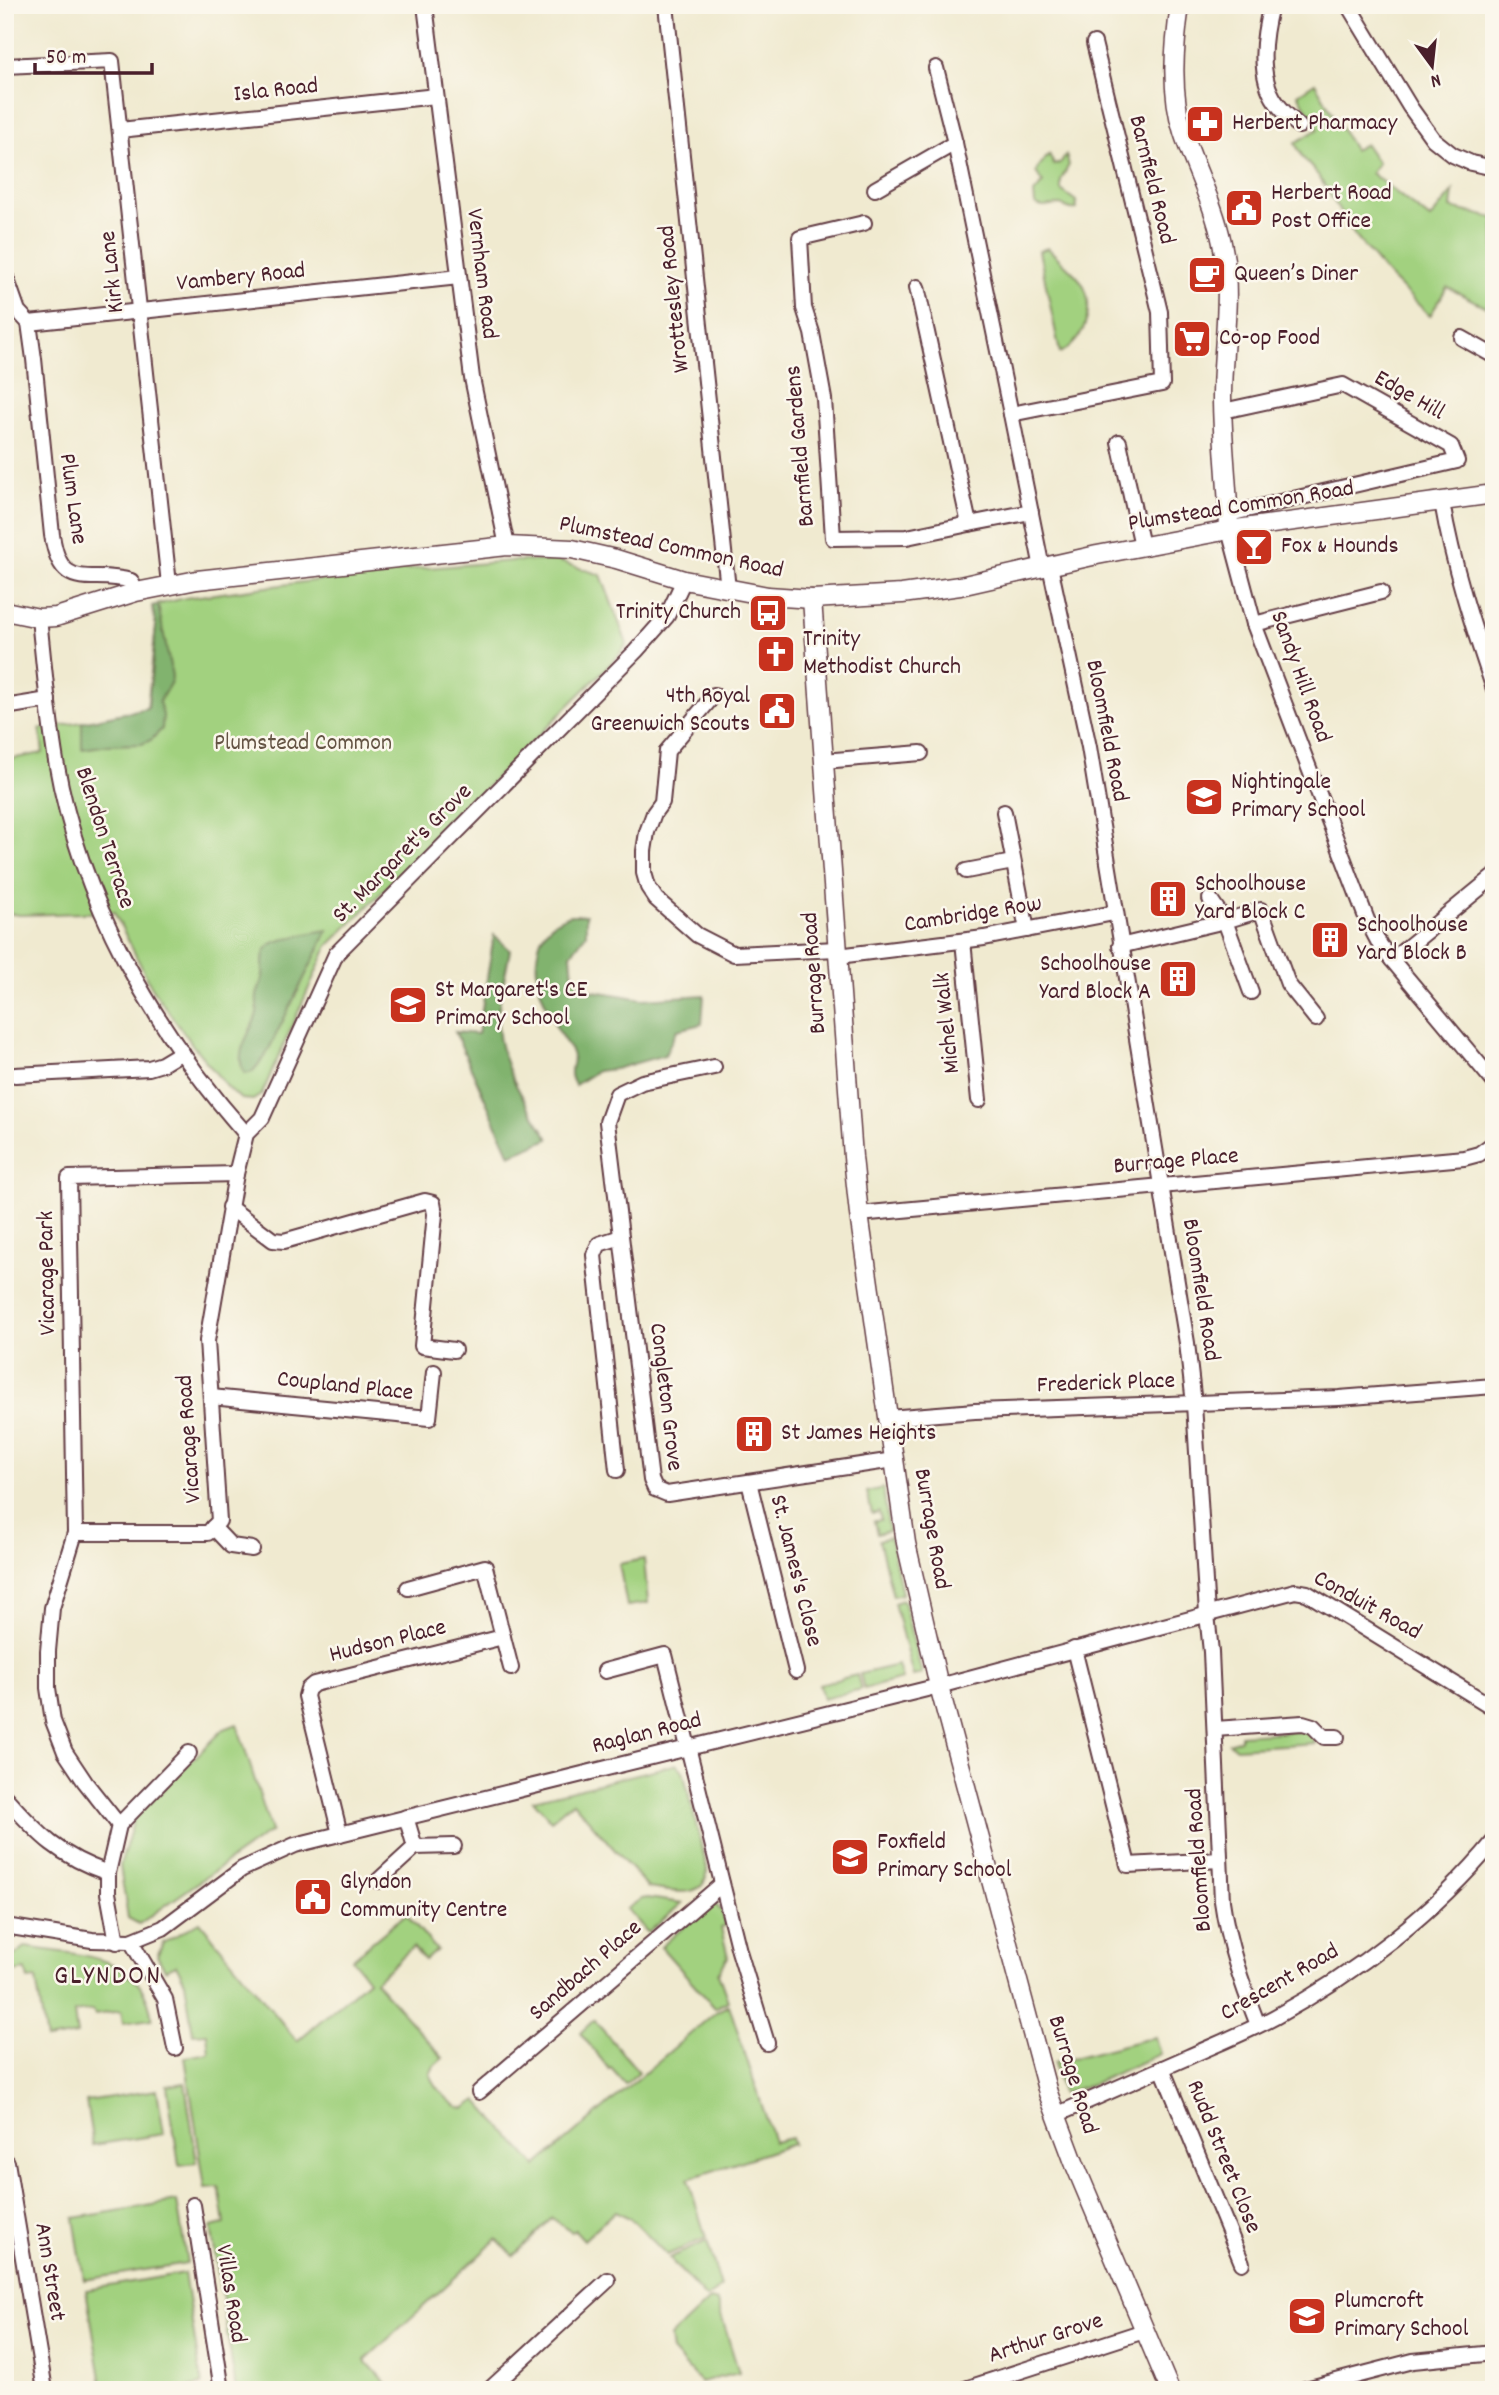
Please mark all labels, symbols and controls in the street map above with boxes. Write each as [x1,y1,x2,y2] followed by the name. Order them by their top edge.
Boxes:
[35,32,152,76] scale bar
[1398,32,1468,102] north arrow
[46,44,86,74] text: 50 m
[1427,65,1444,93] text: N
[232,70,320,112] street label: Isla Road
[1184,103,1226,145] pharmacy icon: Herbert Pharmacy
[1232,107,1398,141] place label: Herbert Pharmacy
[1119,112,1183,248] street label: Barnfield Road
[1271,177,1392,239] place label: Herbert Road Post Office
[1223,187,1265,229] public building icon: Herbert Road Post Office
[456,207,506,341] street label: Vernham Road
[650,224,700,374] street label: Wrottesley Road
[92,229,134,315] street label: Kirk Lane
[175,254,307,302] street label: Vambery Road
[1186,254,1228,296] cafe icon: Queen’s Diner
[1234,258,1358,292] place label: Queen’s Diner
[1171,318,1213,360] supermarket icon: Co-op Food
[1219,322,1320,356] place label: Co-op Food
[1367,362,1451,430] street label: Edge Hill
[777,364,825,528] street label: Barnfield Gardens
[49,451,95,547] street label: Plum Lane
[1125,472,1357,542] street label: Plumstead Common Road
[556,508,786,588] street label: Plumstead Common Road
[1233,526,1275,568] bar icon: Fox & Hounds
[1281,530,1399,564] place label: Fox & Hounds
[747,592,789,634] bus stop icon: Trinity Church
[616,596,741,630] place label: Trinity Church
[1260,606,1340,748] street label: Sandy Hill Road
[803,623,961,685] place label: Trinity Methodist Church
[755,633,797,675] church icon: Trinity Methodist Church
[1076,657,1136,805] street label: Bloomfield Road
[591,680,750,742] place label: 4th Royal Greenwich Scouts
[756,690,798,732] public building icon: 4th Royal Greenwich Scouts
[214,727,392,761] park label: Plumstead Common
[65,763,143,913] street label: Blendon Terrace
[1231,766,1366,828] place label: Nightingale Primary School
[325,776,481,932] street label: St. Margaret's Grove
[1183,776,1225,818] school or university icon: Nightingale Primary School
[1195,868,1306,930] place label: Schoolhouse Yard Block C
[1147,878,1189,920] building icon: Schoolhouse Yard Block C
[902,887,1044,943] street label: Cambridge Row
[1357,909,1468,971] place label: Schoolhouse Yard Block B
[794,911,836,1035] street label: Burrage Road
[1309,919,1351,961] building icon: Schoolhouse Yard Block B
[1039,948,1151,1010] place label: Schoolhouse Yard Block A
[1157,958,1199,1000] building icon: Schoolhouse Yard Block A
[926,971,970,1075] street label: Michel Walk
[435,974,587,1036] place label: St Margaret's CE Primary School
[387,984,429,1026] school or university icon: St Margaret's CE Primary School
[1112,1140,1240,1184] street label: Burrage Place
[30,1210,66,1336] street label: Vicarage Park
[1172,1216,1228,1364] street label: Bloomfield Road
[639,1321,691,1473] street label: Congleton Grove
[275,1363,415,1411] street label: Coupland Place
[1036,1365,1176,1403] street label: Frederick Place
[169,1374,211,1504] street label: Vicarage Road
[733,1413,775,1455] building icon: St James Heights
[781,1417,936,1451] place label: St James Heights
[904,1466,958,1592] street label: Burrage Road
[760,1492,830,1650] street label: St. James's Close
[1307,1562,1427,1650] street label: Conduit Road
[326,1611,450,1673] street label: Hudson Place
[589,1704,705,1764] street label: Raglan Road
[1178,1787,1222,1933] street label: Bloomfield Road
[877,1826,1012,1888] place label: Foxfield Primary School
[829,1836,871,1878] school or university icon: Foxfield Primary School
[340,1866,507,1928] place label: Glyndon Community Centre
[292,1876,334,1918] public building icon: Glyndon Community Centre
[522,1912,650,2030] street label: Sandbach Place
[1214,1935,1346,2031] street label: Crescent Road
[54,1958,162,1998] district label: GLYNDON
[1038,2012,1106,2138] street label: Burrage Road
[1177,2075,1269,2239] street label: Rudd Street Close
[24,2220,74,2324] street label: Ann Street
[205,2242,255,2346] street label: Villas Road
[1334,2285,1469,2347] place label: Plumcroft Primary School
[1286,2295,1328,2337] school or university icon: Plumcroft Primary School
[984,2304,1108,2374] street label: Arthur Grove

